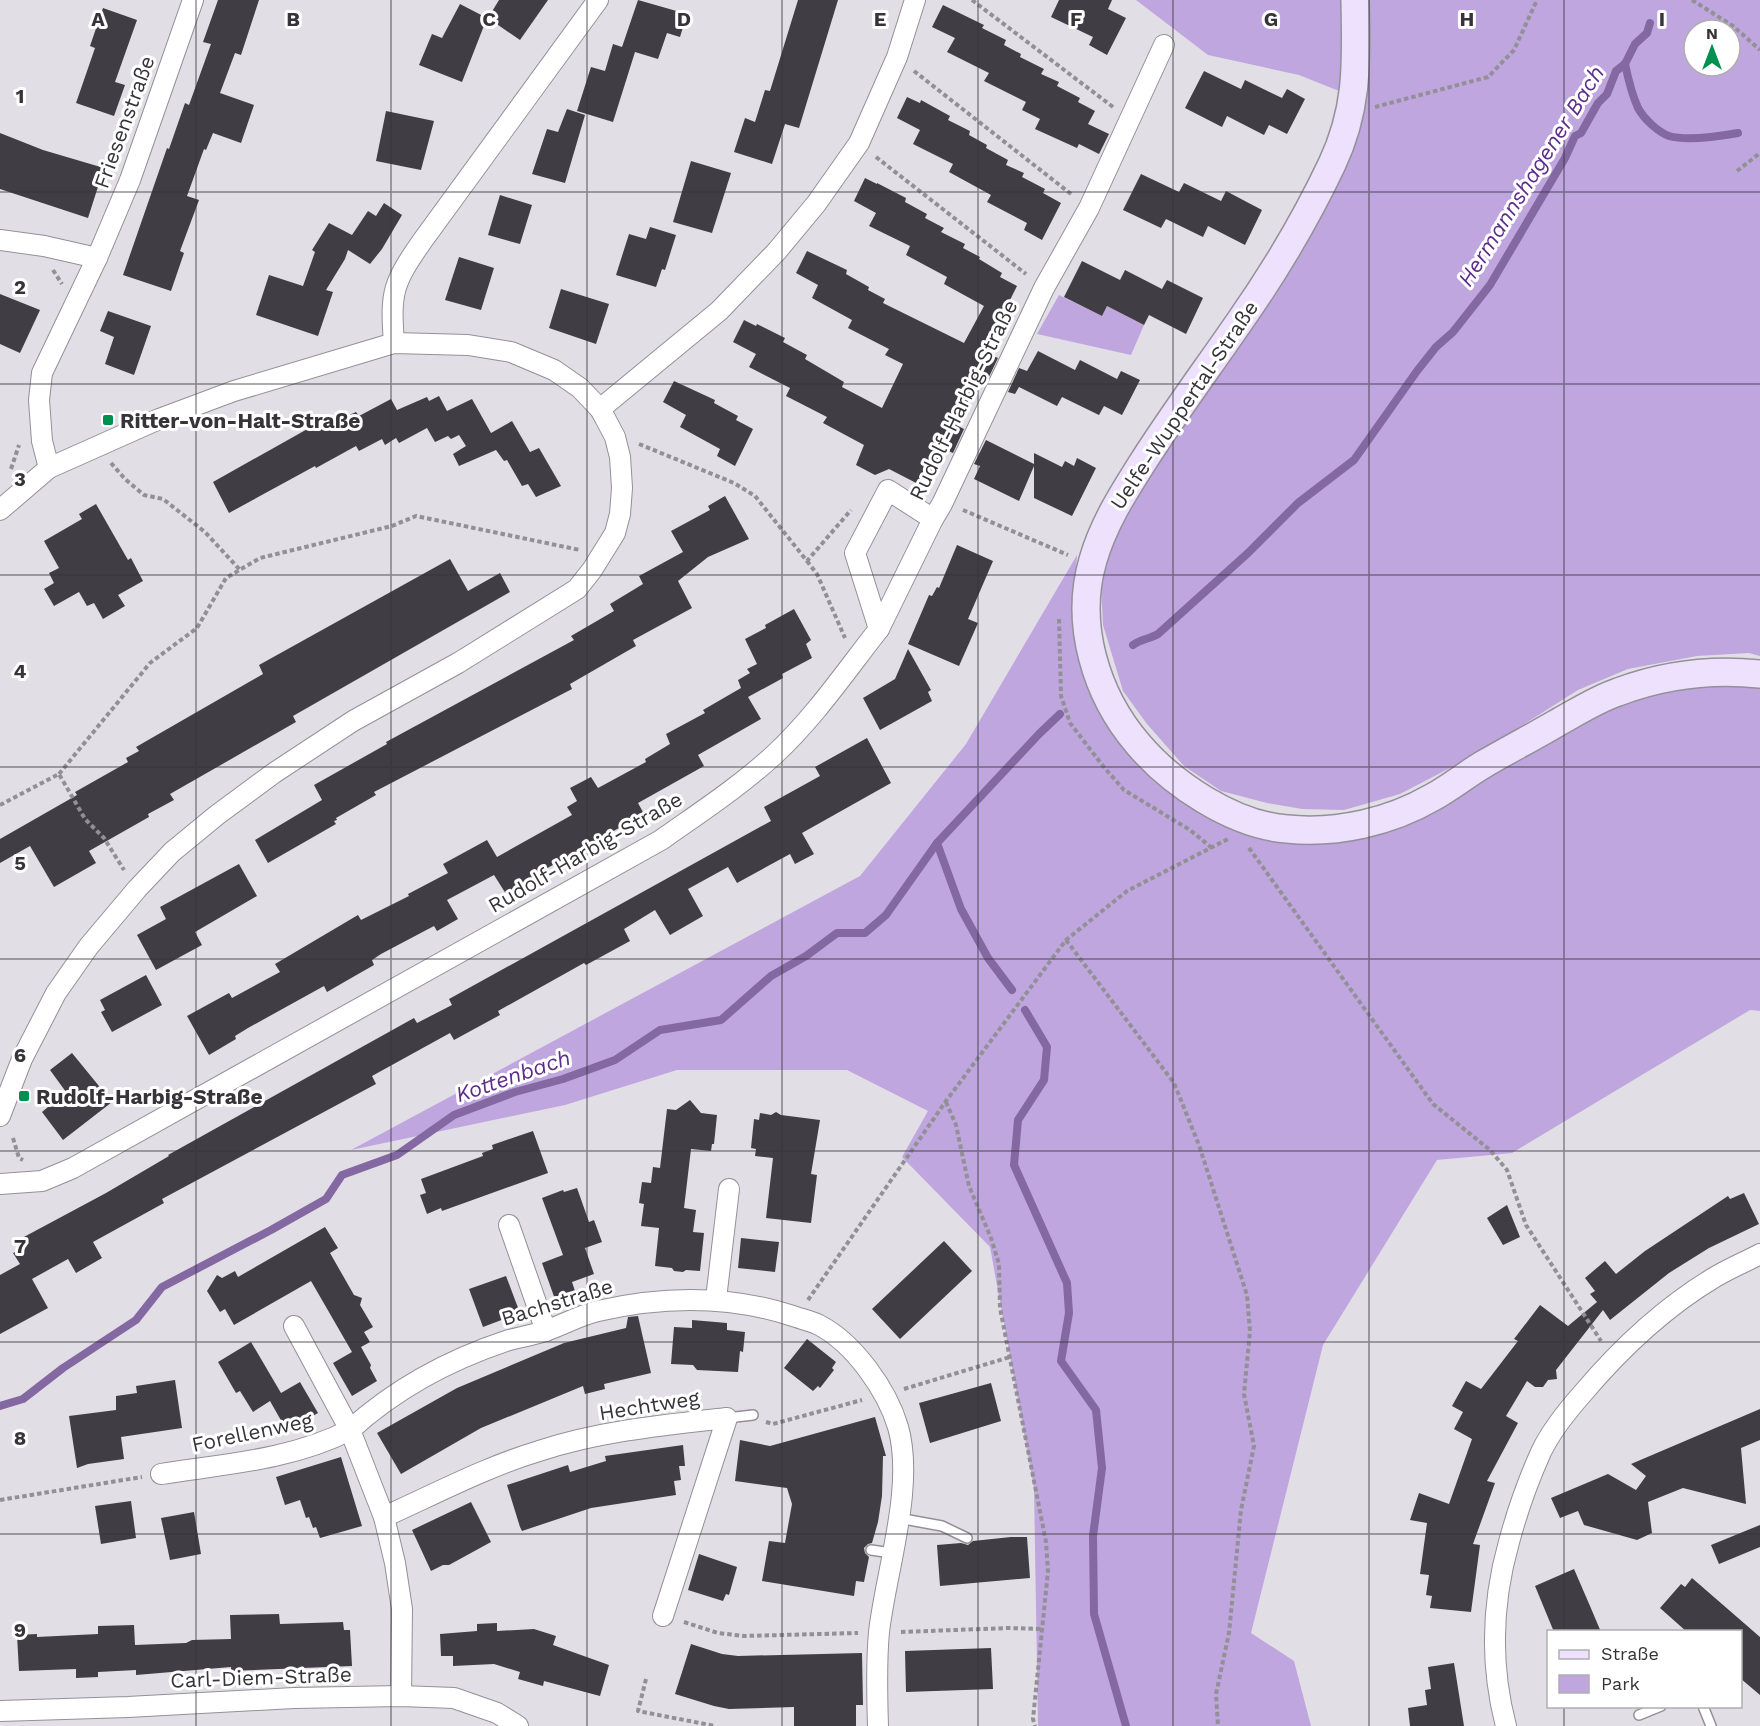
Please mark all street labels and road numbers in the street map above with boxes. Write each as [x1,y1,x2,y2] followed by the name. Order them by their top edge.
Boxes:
[88,52,160,192] street label: Friesenstraße
[904,296,1022,504] street label: Rudolf-Harbig-Straße
[1105,296,1263,514] street label: Uelfe-Wuppertal-Straße
[484,786,686,918] street label: Rudolf-Harbig-Straße
[498,1273,616,1331] street label: Bachstraße
[597,1385,702,1425] street label: Hechtweg
[189,1407,316,1457] street label: Forellenweg
[170,1661,352,1693] street label: Carl-Diem-Straße

